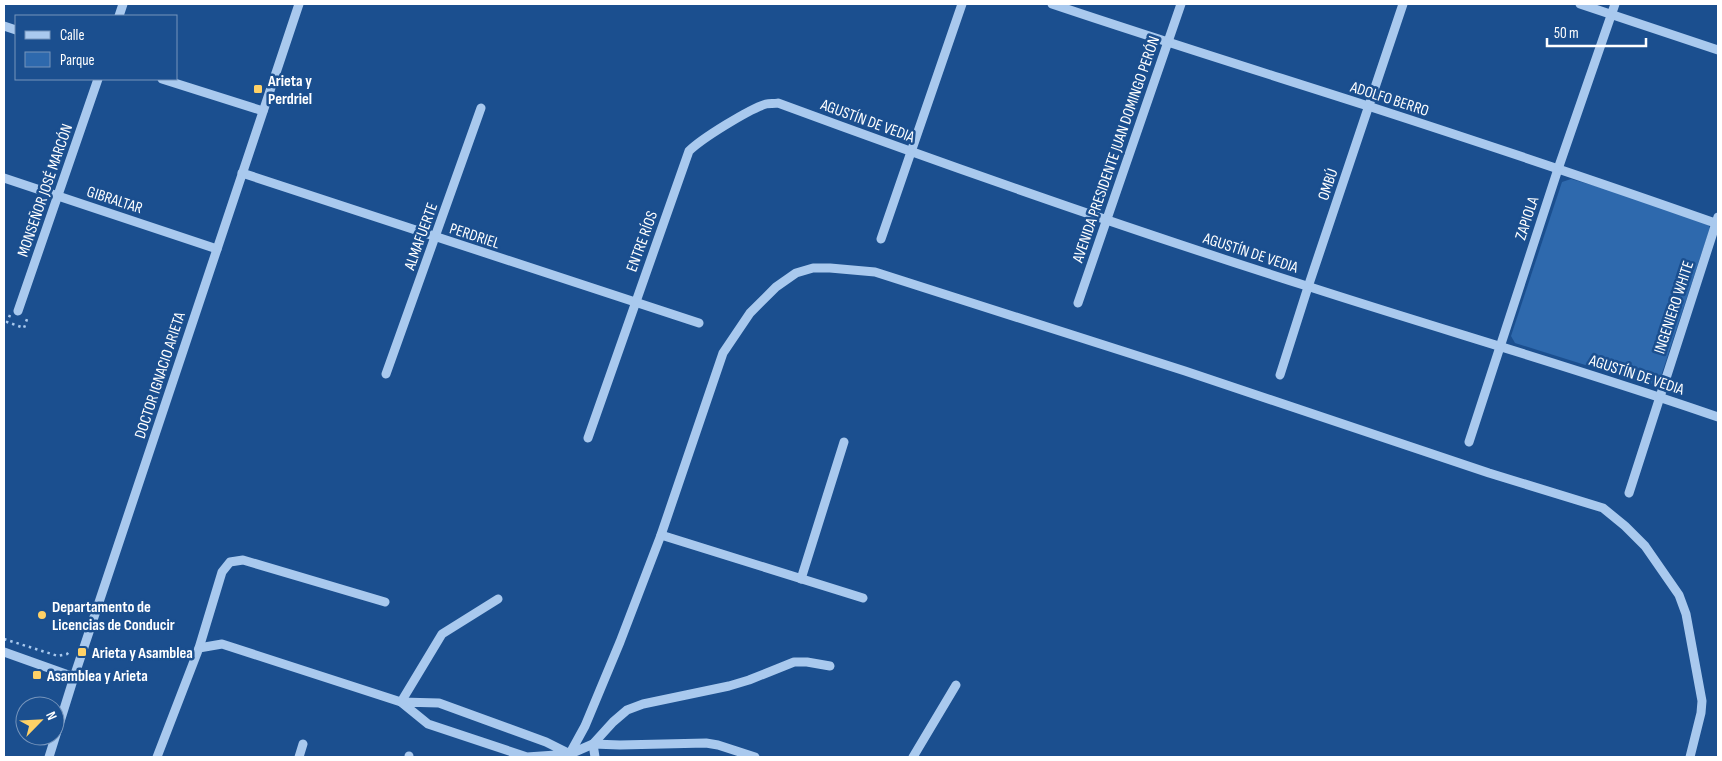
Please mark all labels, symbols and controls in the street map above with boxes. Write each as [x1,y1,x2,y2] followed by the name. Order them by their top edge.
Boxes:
[15,15,178,80] legend
[1547,15,1646,47] scale bar
[1554,24,1579,43] text: 50 m
[60,26,84,45] text: Calle
[1068,34,1164,266] street label: AVENIDA PRESIDENTE JUAN DOMINGO PERÓN
[60,51,95,70] text: Parque
[267,72,312,109] place label: Arieta y Perdriel
[1347,78,1431,121] street label: ADOLFO BERRO
[252,83,264,95] marker: Arieta y Perdriel
[817,95,917,147] street label: AGUSTÍN DE VEDIA
[14,121,77,259] street label: MONSEÑOR JOSÉ MARCÓN
[1314,166,1343,203] street label: OMBÚ
[84,183,145,218] street label: GIBRALTAR
[1512,194,1543,242] street label: ZAPIOLA
[400,200,442,274] street label: ALMAFUERTE
[623,209,662,274] street label: ENTRE RÍOS
[447,219,502,253] street label: PERDRIEL
[1200,229,1300,278] street label: AGUSTÍN DE VEDIA
[1650,259,1698,356] street label: INGENIERO WHITE
[131,310,190,441] street label: DOCTOR IGNACIO ARIETA
[1586,351,1686,400] street label: AGUSTÍN DE VEDIA
[52,598,175,635] place label: Departamento de Licencias de Conducir
[36,609,48,621] marker: Departamento de Licencias de Conducir
[91,644,193,663] place label: Arieta y Asamblea
[76,646,88,658] marker: Arieta y Asamblea
[46,667,148,686] place label: Asamblea y Arieta
[31,669,43,681] marker: Asamblea y Arieta
[15,696,65,746] north arrow
[42,709,61,723] text: N

